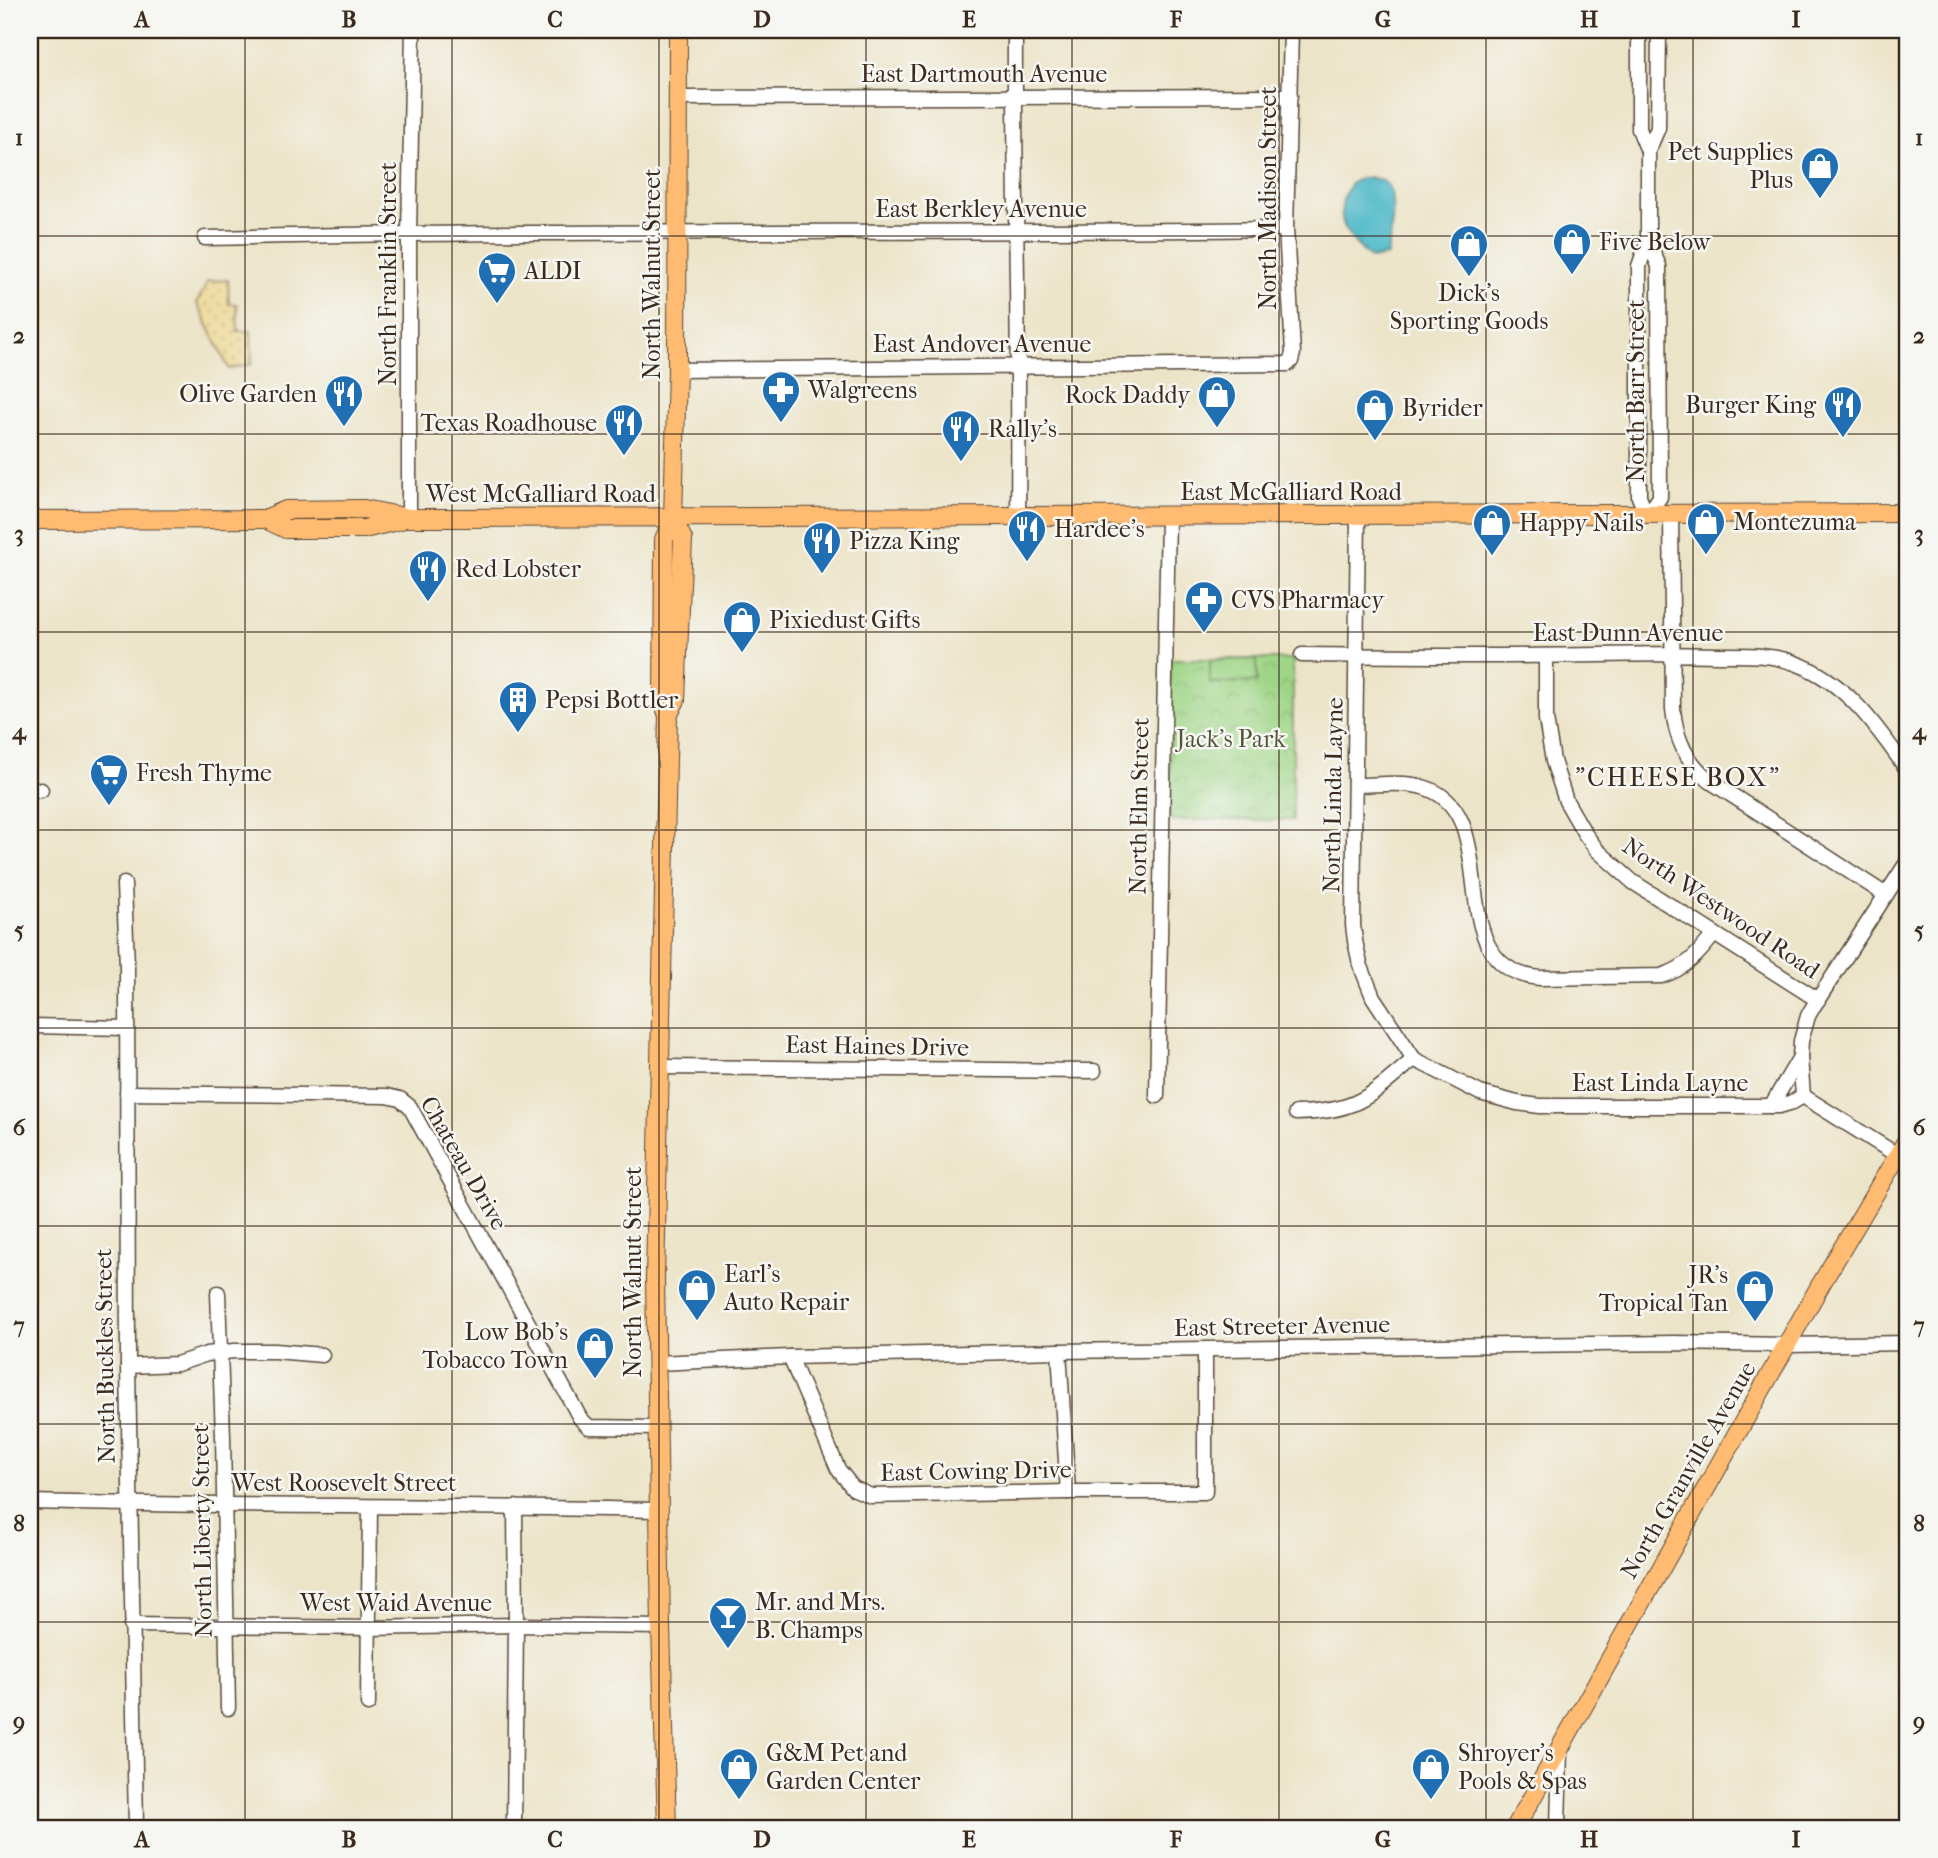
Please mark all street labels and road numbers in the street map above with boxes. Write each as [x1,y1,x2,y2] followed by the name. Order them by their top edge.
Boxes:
[861,60,1107,88] street label: East Dartmouth Avenue
[1254,86,1282,310] street label: North Madison Street
[374,162,402,386] street label: North Franklin Street
[638,168,666,380] street label: North Walnut Street
[875,195,1087,223] street label: East Berkley Avenue
[1622,299,1650,482] street label: North Barr Street
[873,330,1091,358] street label: East Andover Avenue
[1180,478,1403,506] street label: East McGalliard Road
[425,480,657,508] street label: West McGalliard Road
[1533,619,1723,647] street label: East Dunn Avenue
[1317,697,1349,893] street label: North Linda Layne
[1123,717,1155,895] street label: North Elm Street
[1617,832,1826,985] street label: North Westwood Road
[785,1030,969,1062] street label: East Haines Drive
[1572,1069,1748,1097] street label: East Linda Layne
[414,1091,514,1235] street label: Chateau Drive
[619,1166,647,1378] street label: North Walnut Street
[89,1248,121,1464] street label: North Buckles Street
[1174,1310,1391,1342] street label: East Streeter Avenue
[1614,1356,1762,1583] street label: North Granville Avenue
[186,1424,218,1638] street label: North Liberty Street
[880,1455,1072,1487] street label: East Cowing Drive
[230,1469,457,1497] street label: West Roosevelt Street
[299,1589,492,1617] street label: West Waid Avenue

